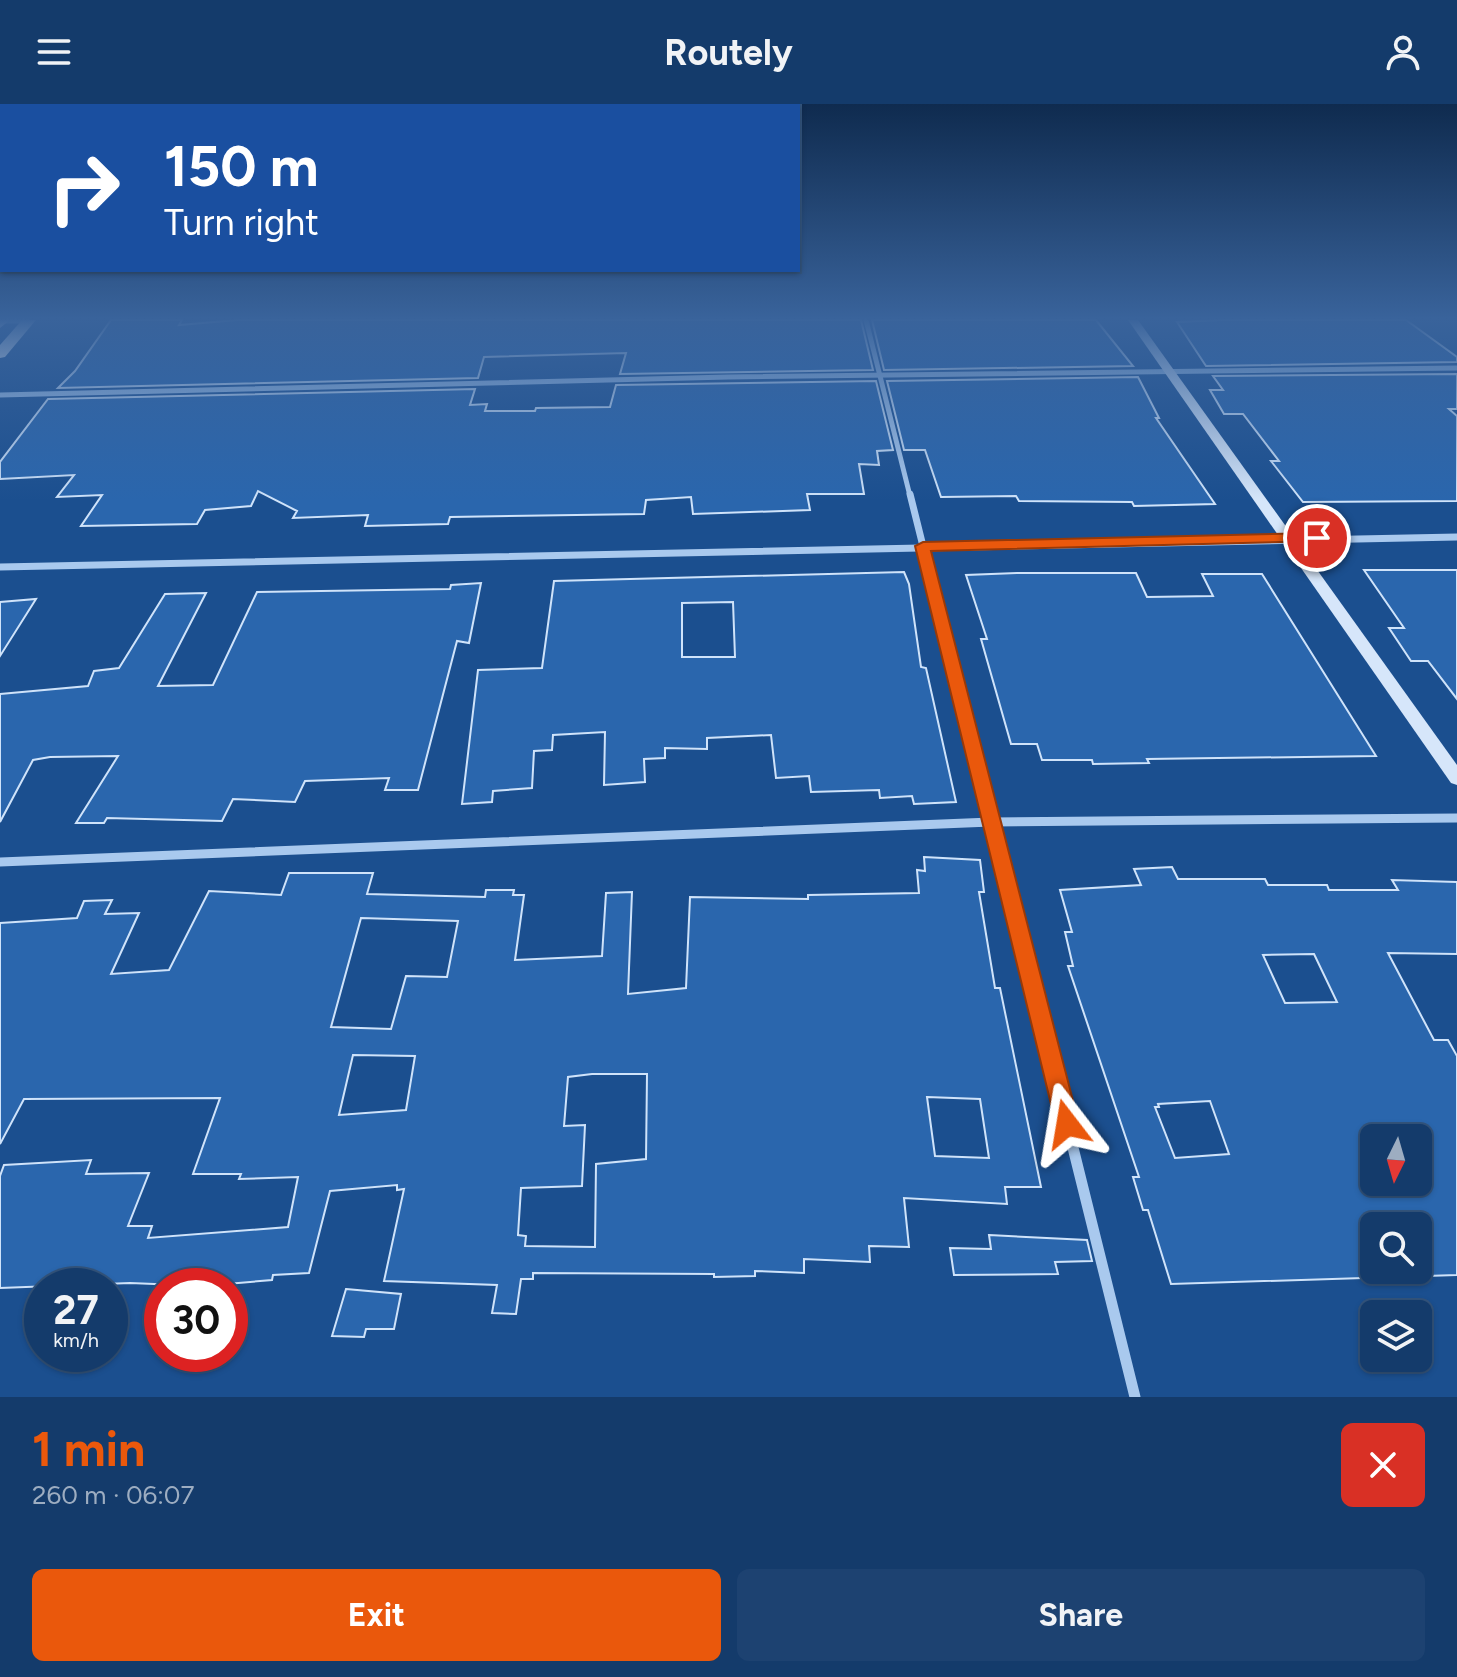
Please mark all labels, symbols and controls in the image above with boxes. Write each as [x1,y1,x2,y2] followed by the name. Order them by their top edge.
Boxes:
[32,30,76,74] icon: menu
[1381,30,1425,74] icon: person
[664,31,793,74] text: Routely
[164,133,319,200] text: 150 m
[32,136,136,240] icon: right
[164,201,319,244] text: Turn right
[1283,504,1351,572] pin
[1295,516,1339,560] icon: arrive
[1025,1082,1109,1166] position arrow
[1360,1124,1432,1196] north arrow
[1360,1124,1432,1372] map controls
[1360,1212,1432,1284] button: search
[144,1268,248,1372] speed limit sign: 30
[53,1286,99,1334] text: 27
[1360,1300,1432,1372] button: layers
[53,1328,99,1352] text: km/h
[32,1420,145,1478] text: 1 min
[1341,1423,1425,1507] button: close
[32,1479,195,1511] text: 260 m · 06:07
[32,1569,721,1661] button: Exit
[737,1569,1425,1661] button: Share

